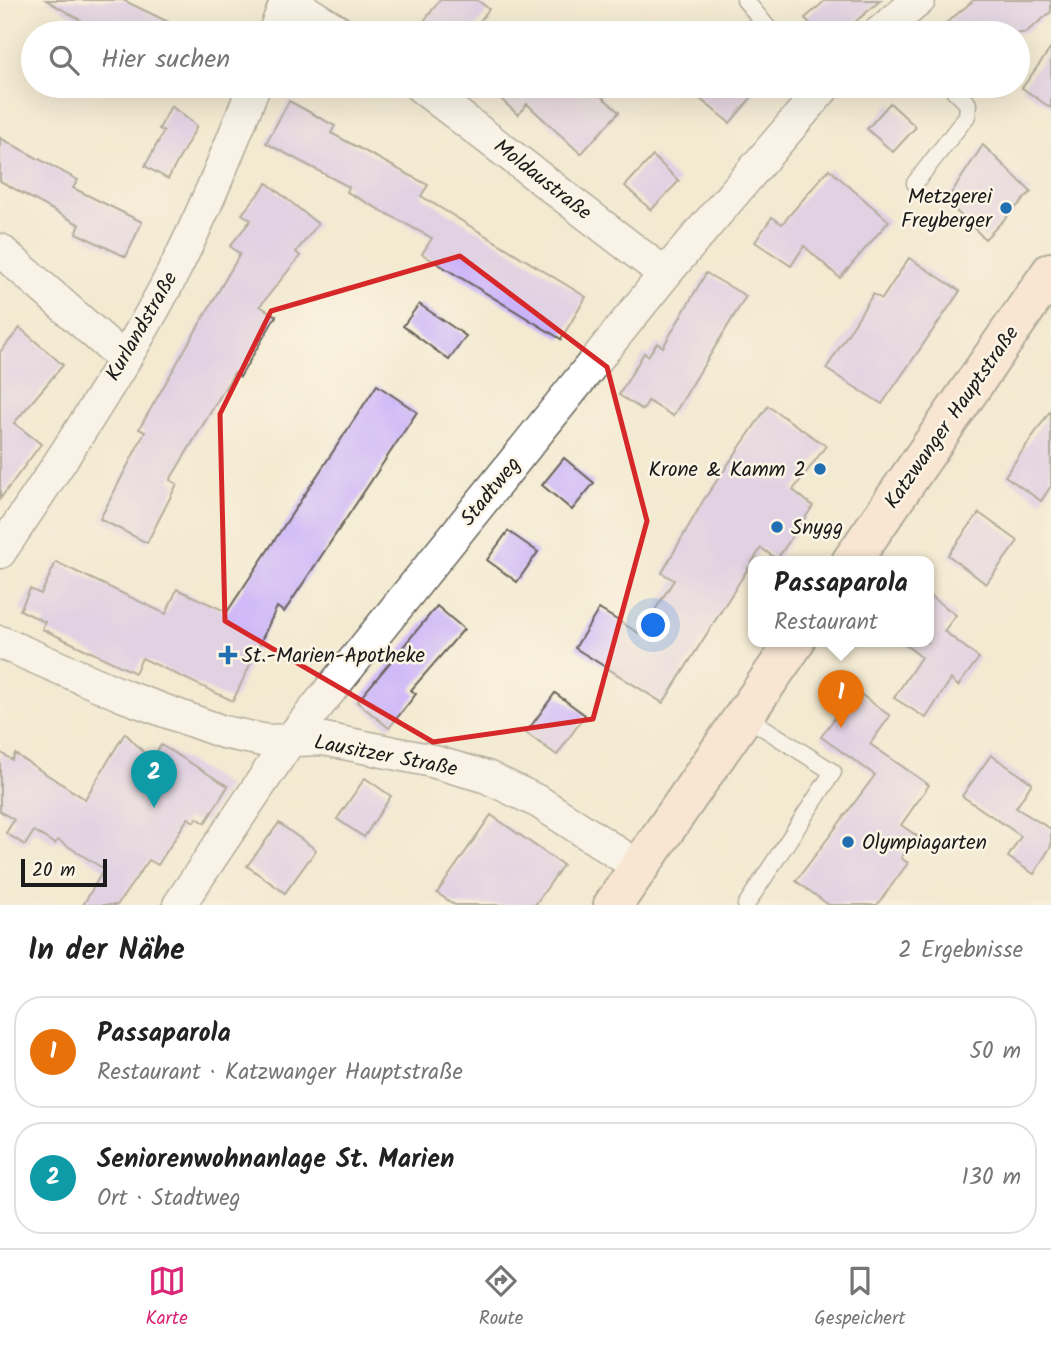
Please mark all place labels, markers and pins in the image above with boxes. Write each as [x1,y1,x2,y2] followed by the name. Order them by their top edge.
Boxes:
[901,181,993,238] place label: Metzgerei Freyberger
[998,200,1014,216] marker: Metzgerei Freyberger
[649,454,806,487] place label: Krone & Kamm 2
[812,461,828,477] marker: Krone & Kamm 2
[791,512,843,545] place label: Snygg
[769,519,785,535] marker: Snygg
[242,640,426,673] place label: St.-Marien-Apotheke
[220,647,236,663] marker: St.-Marien-Apotheke
[818,670,864,728] pin: 1
[131,750,177,808] pin: 2
[862,827,987,860] place label: Olympiagarten
[840,834,856,850] marker: Olympiagarten

